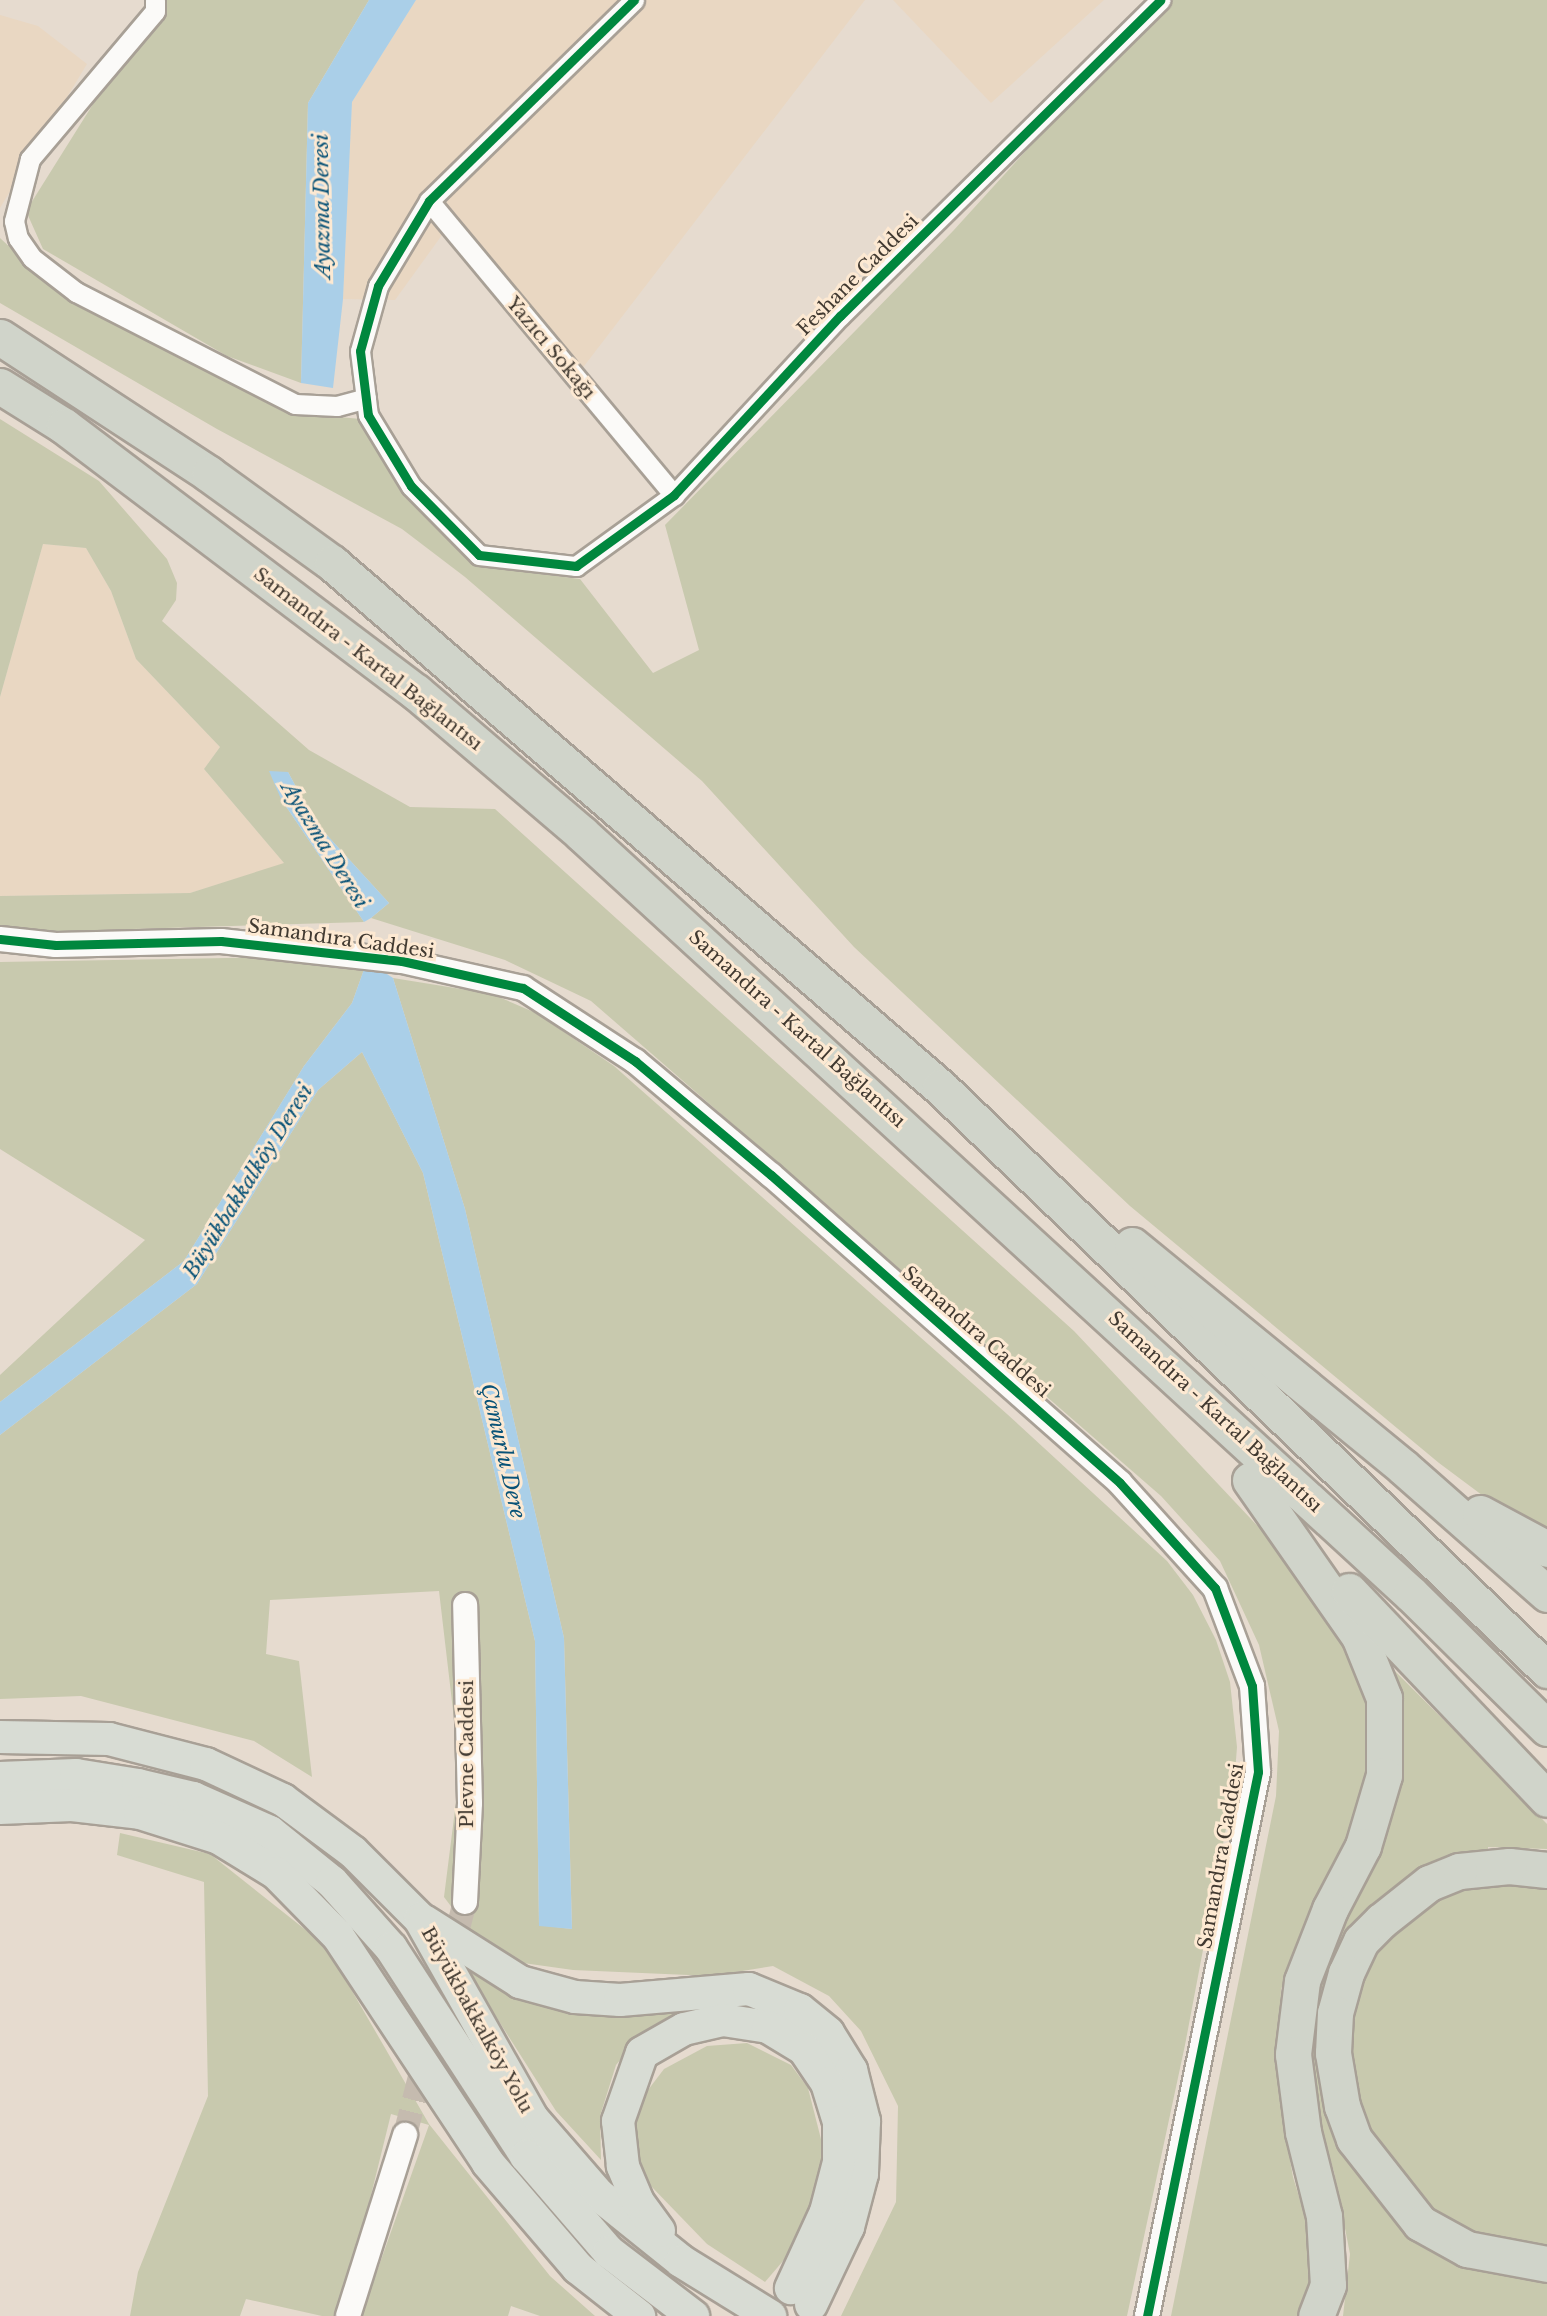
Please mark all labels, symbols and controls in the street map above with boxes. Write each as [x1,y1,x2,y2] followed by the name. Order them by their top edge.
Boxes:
[308,133,336,279] water label: Ayazma Deresi
[793,210,923,340] street label: Feshane Caddesi
[502,292,600,404] street label: Yazıcı Sokağı
[249,563,487,755] street label: Samandıra - Kartal Bağlantısı
[276,777,374,913] water label: Ayazma Deresi
[246,915,436,963] street label: Samandıra Caddesi
[684,925,910,1133] street label: Samandıra - Kartal Bağlantısı
[178,1079,318,1283] water label: Büyükbakkalköy Deresi
[897,1262,1055,1402] street label: Samandıra Caddesi
[1103,1307,1327,1517] street label: Samandıra - Kartal Bağlantısı
[475,1381,531,1521] water label: Çamurlu Dere
[456,1680,478,1828] street label: Plevne Caddesi
[1193,1761,1249,1951] street label: Samandıra Caddesi
[416,1922,538,2118] street label: Büyükbakkalköy Yolu

